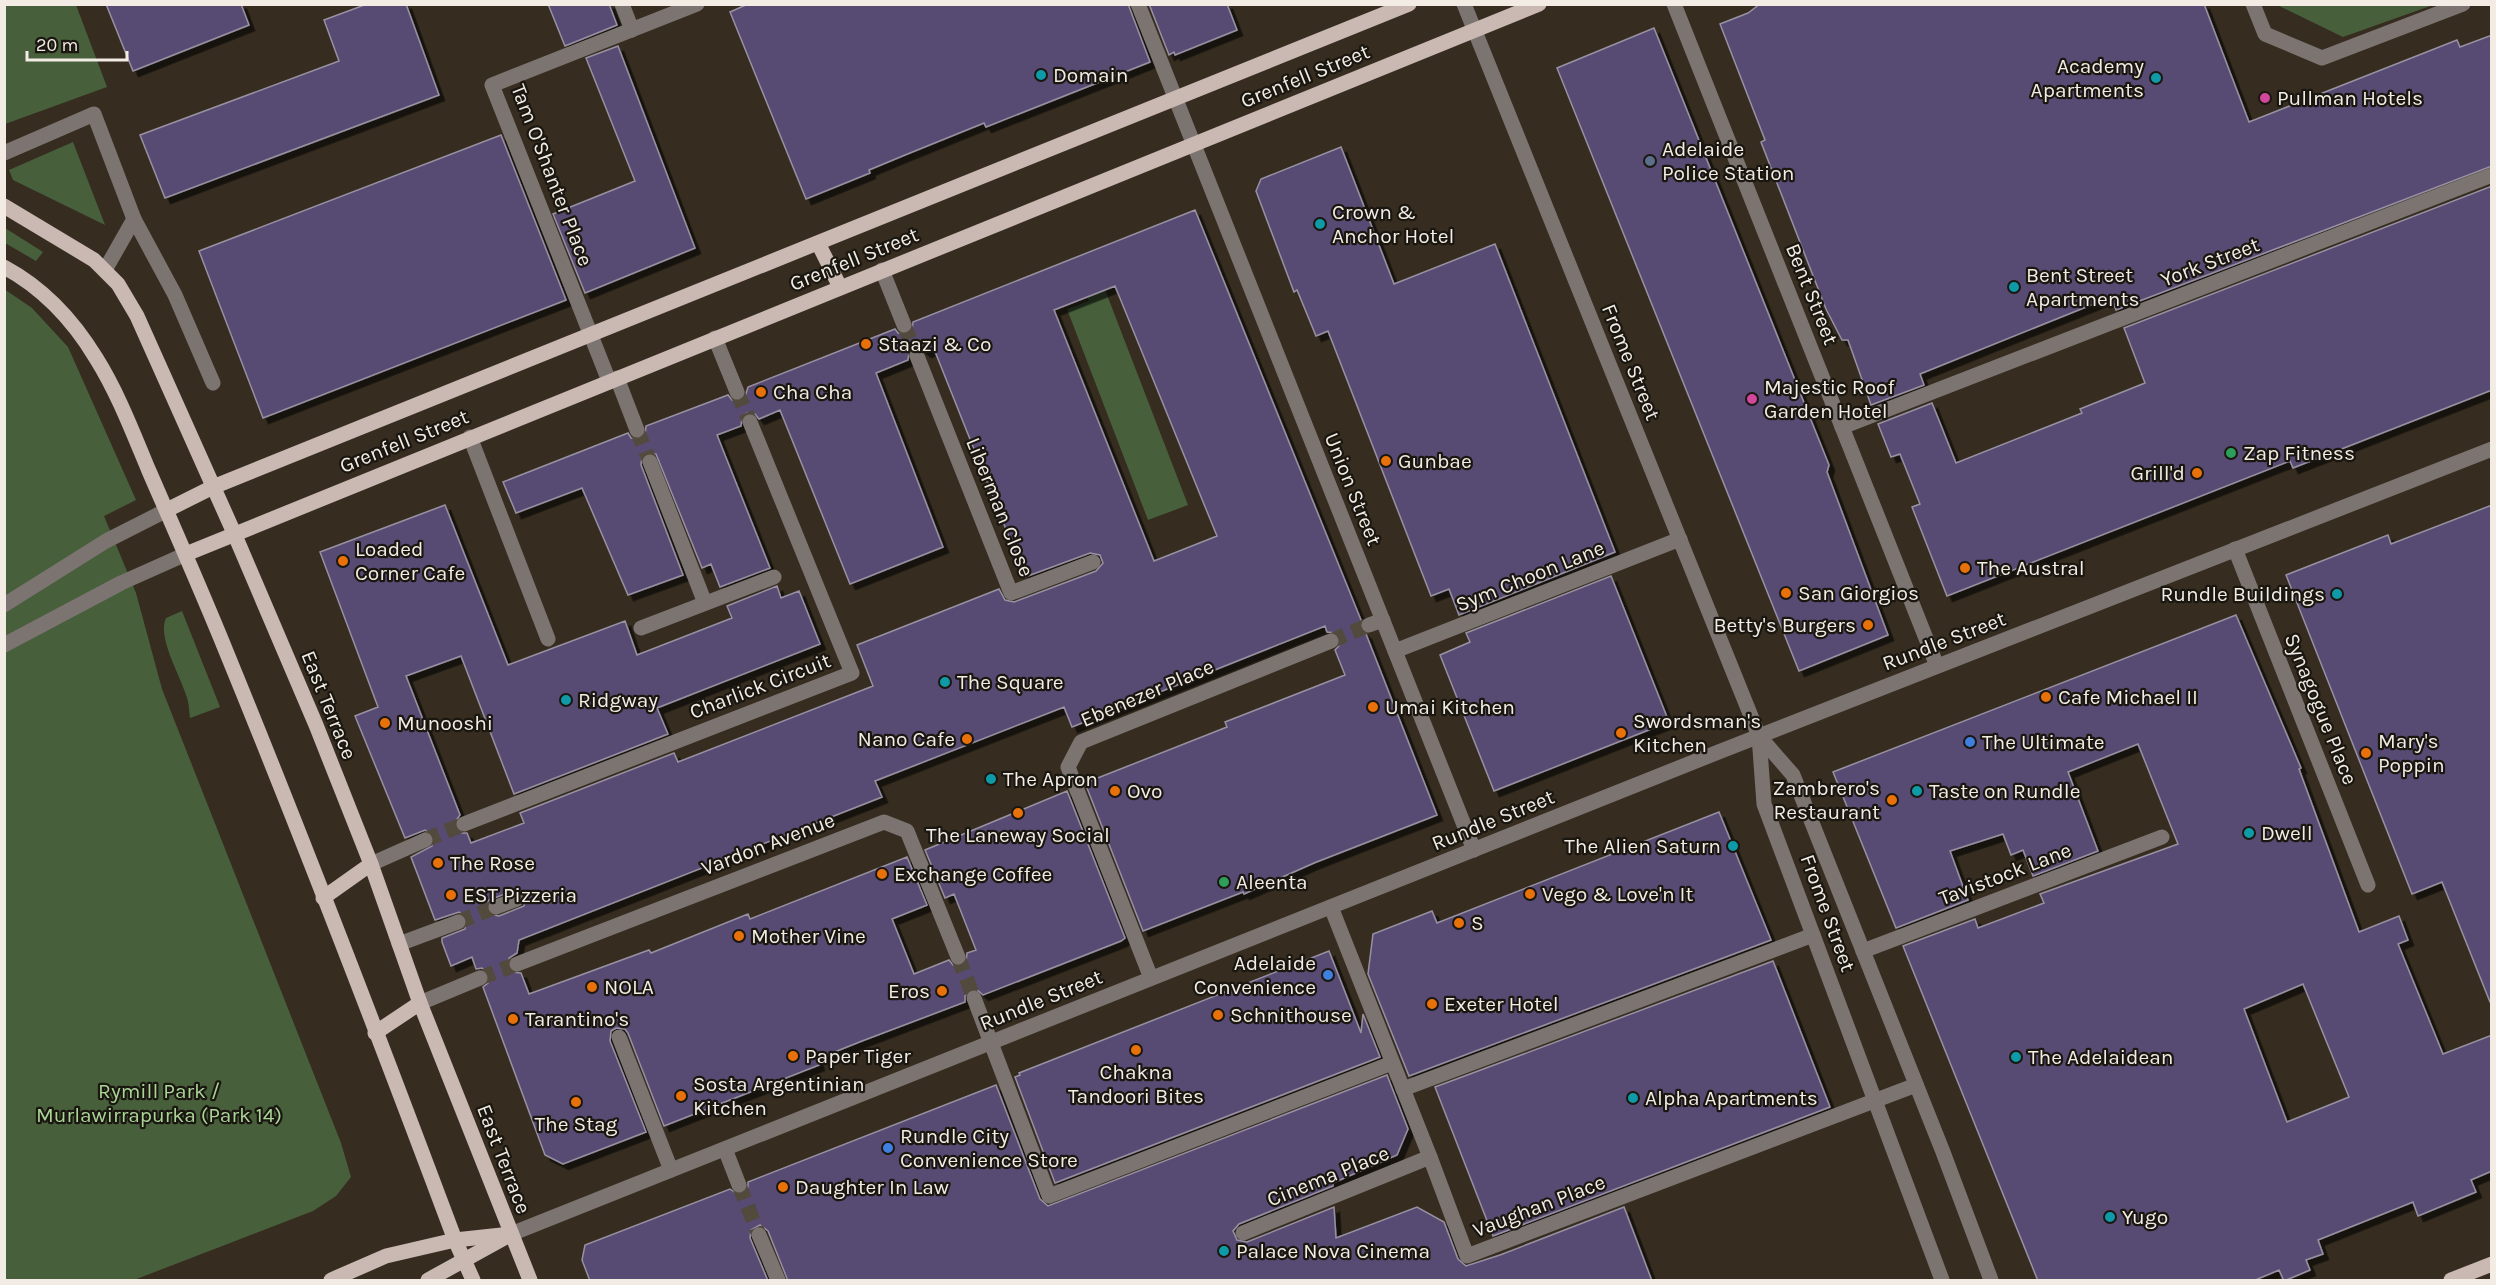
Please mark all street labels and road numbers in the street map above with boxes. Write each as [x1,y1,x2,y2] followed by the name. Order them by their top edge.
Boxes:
[1237,39,1373,113] street label: Grenfell Street
[506,81,598,269] street label: Tam O'Shanter Place
[786,222,922,296] street label: Grenfell Street
[2157,232,2263,292] street label: York Street
[1781,240,1843,348] street label: Bent Street
[1597,300,1665,424] street label: Frome Street
[336,404,472,478] street label: Grenfell Street
[1320,429,1387,549] street label: Union Street
[961,434,1039,580] street label: Liberman Close
[1452,535,1608,617] street label: Sym Choon Lane
[1879,606,2009,675] street label: Rundle Street
[2280,630,2362,788] street label: Synagogue Place
[296,647,362,763] street label: East Terrace
[686,648,834,724] street label: Charlick Circuit
[1077,654,1217,732] street label: Ebenezer Place
[1428,784,1558,855] street label: Rundle Street
[698,808,838,880] street label: Vardon Avenue
[1935,838,2075,910] street label: Tavistock Lane
[1796,851,1860,975] street label: Frome Street
[976,964,1106,1035] street label: Rundle Street
[472,1101,536,1217] street label: East Terrace
[1263,1141,1393,1211] street label: Cinema Place
[1469,1170,1609,1242] street label: Vaughan Place

